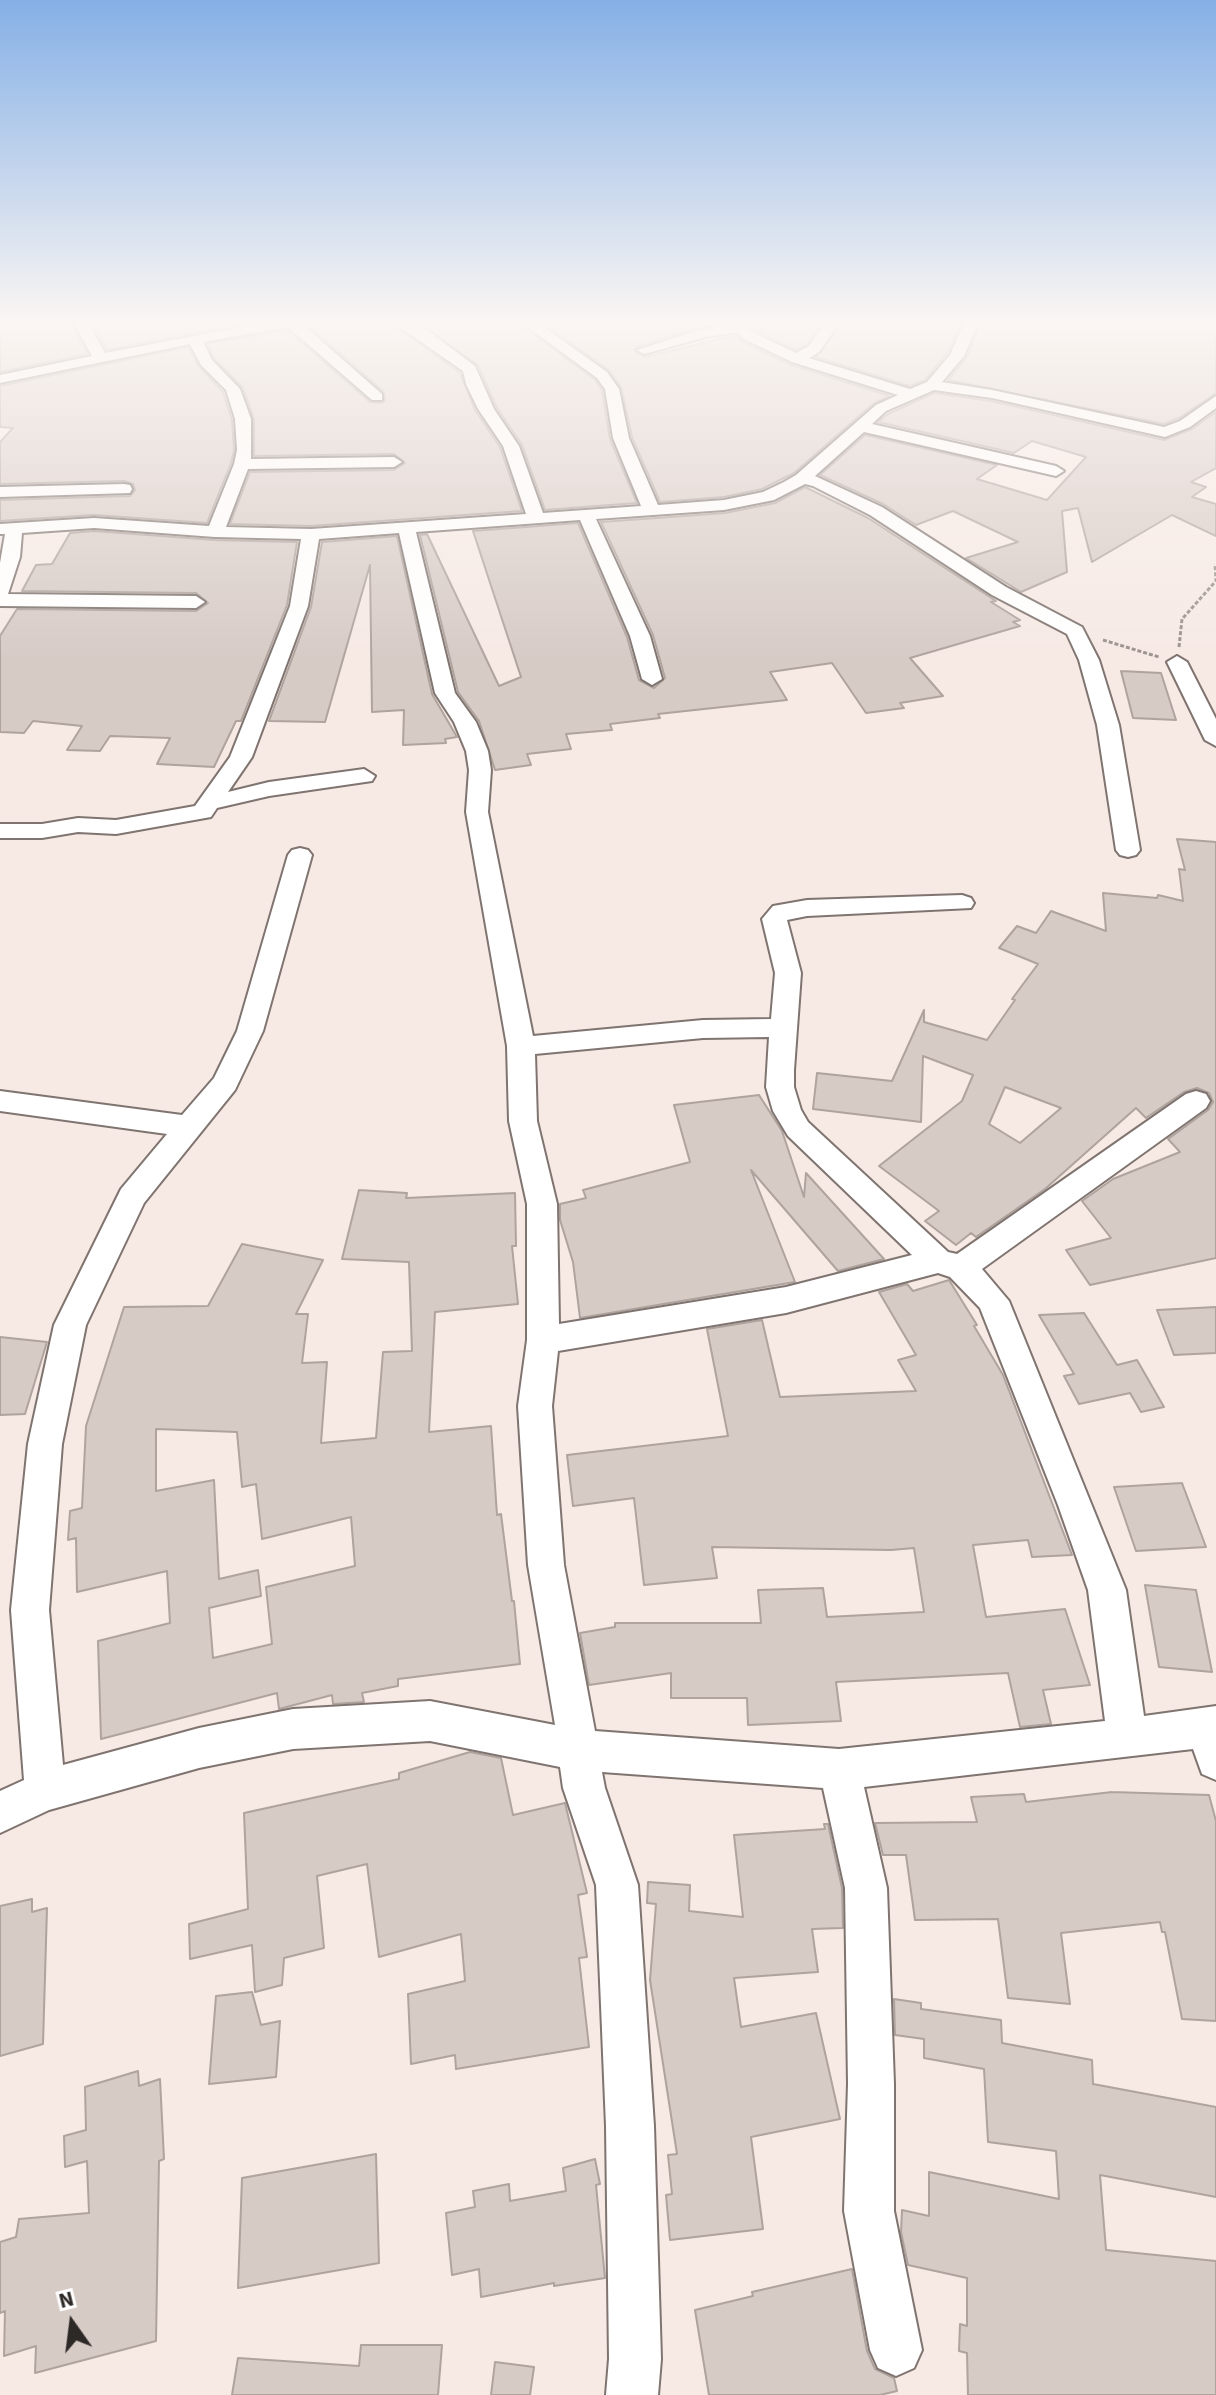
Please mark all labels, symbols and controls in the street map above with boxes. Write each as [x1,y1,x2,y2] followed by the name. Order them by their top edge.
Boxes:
[55,2282,77,2317] text: N
[32,2283,112,2363] north arrow

